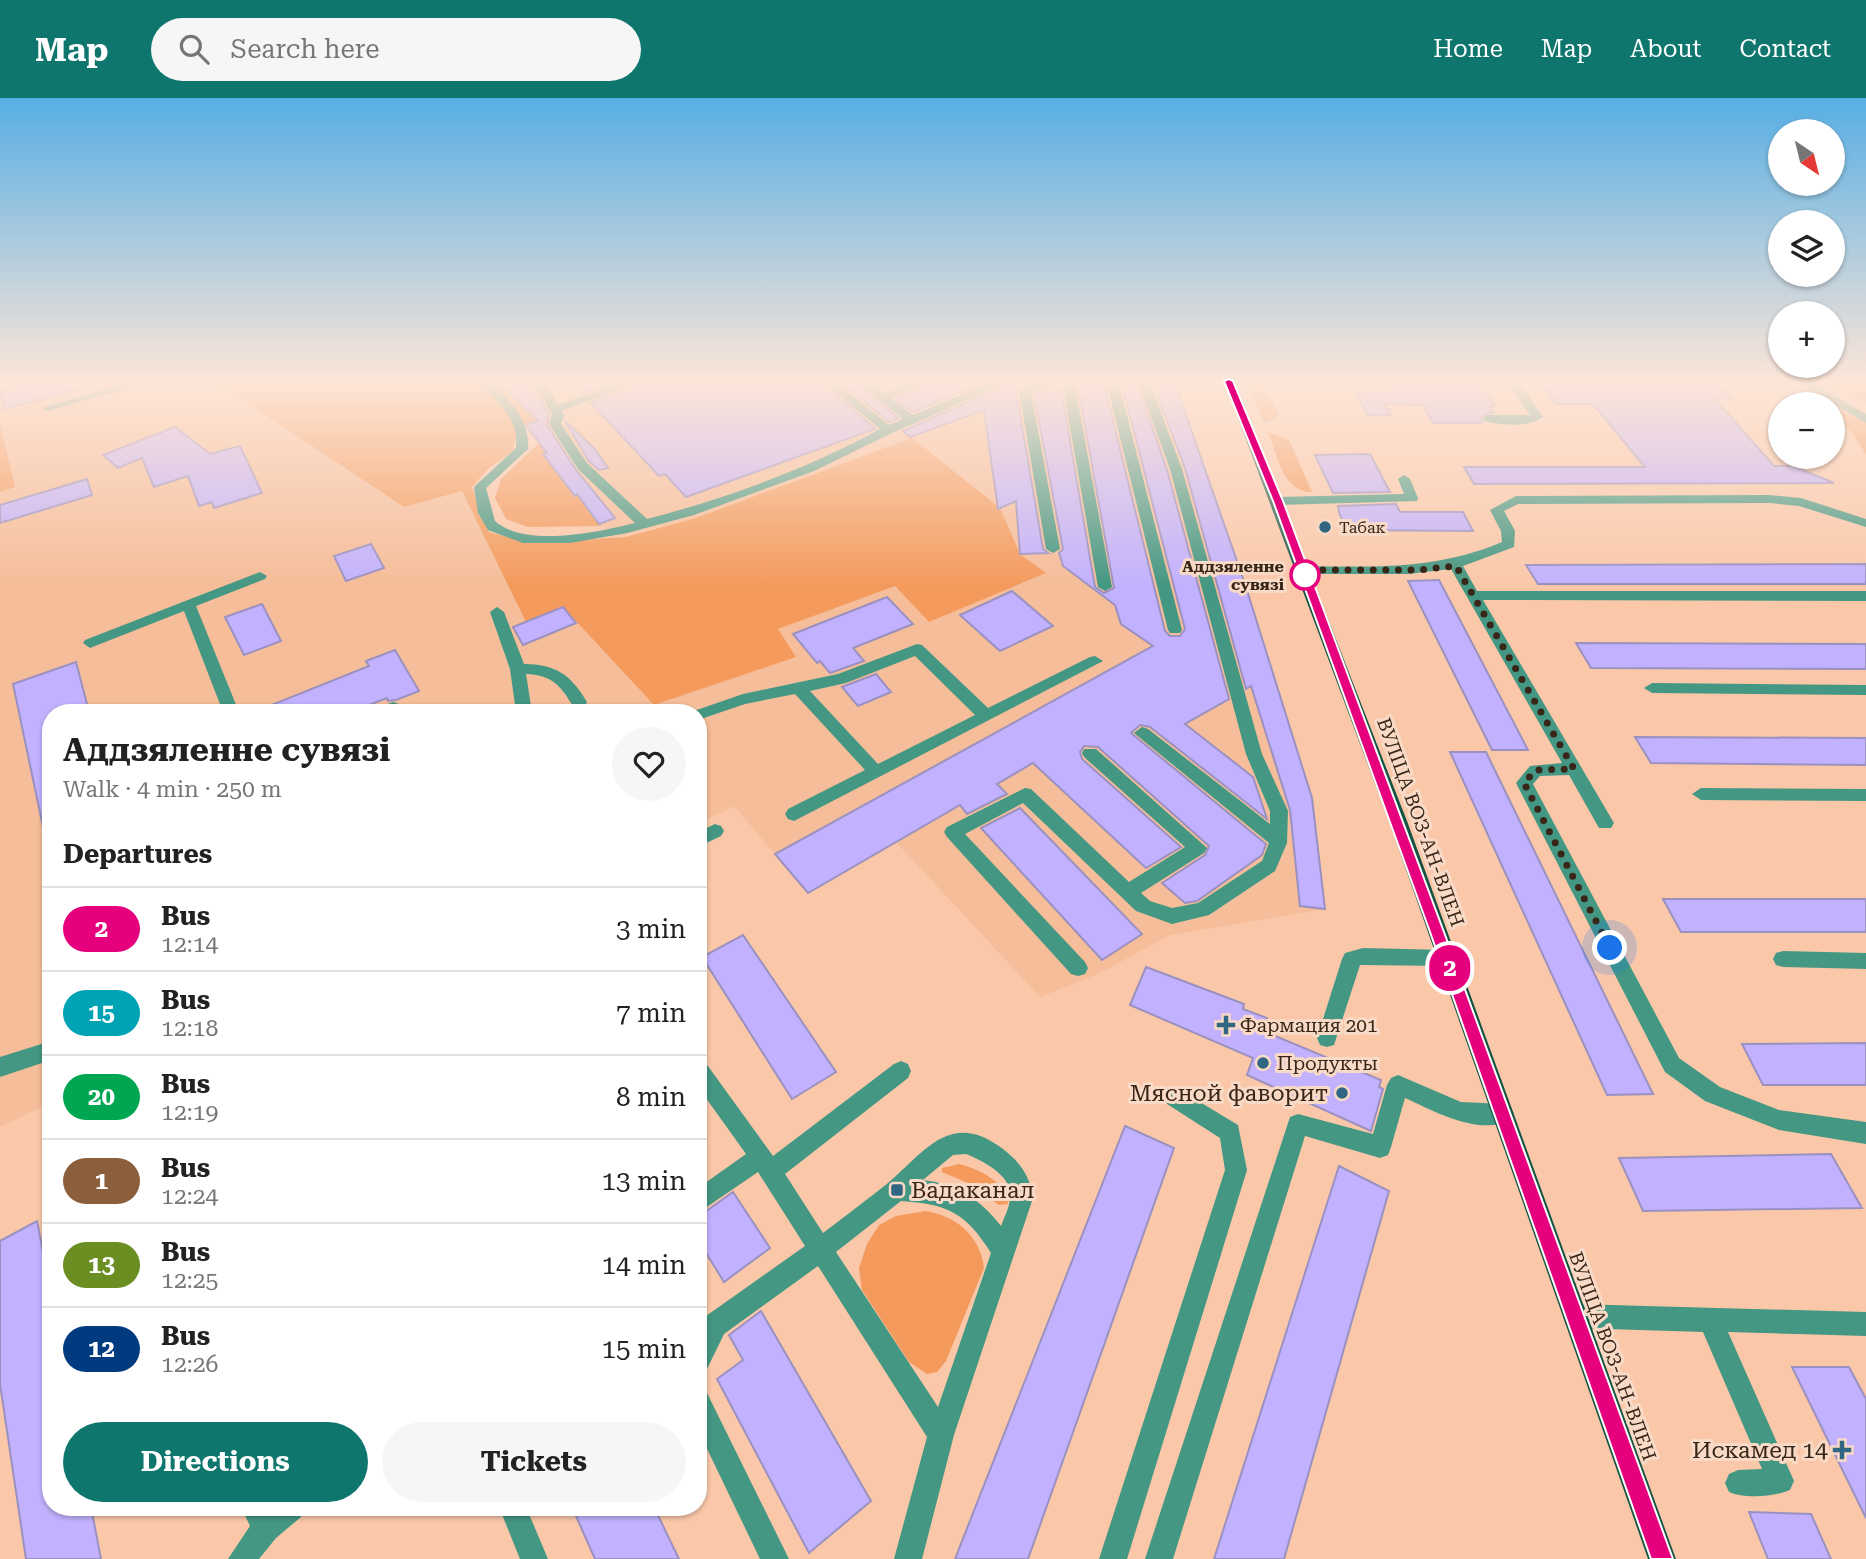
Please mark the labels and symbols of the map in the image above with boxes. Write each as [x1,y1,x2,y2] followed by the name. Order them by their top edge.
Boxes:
[1768,119,1844,196] north arrow
[1339,518,1386,537] place label: Табак
[1317,519,1333,535] marker: Табак
[1182,557,1285,594] place label: Аддзяленне сувязі
[1290,560,1320,590] marker: Аддзяленне сувязі
[1372,714,1469,930] street label: ВУЛІЦА ВОЗ-АН-ВЛЕН
[1592,930,1627,965] your location
[1427,945,1473,991] line badge: 2
[1240,1014,1378,1037] place label: Фармация 201
[1218,1017,1234,1033] marker: Фармация 201
[1277,1052,1378,1075] place label: Продукты
[1255,1055,1271,1071] marker: Продукты
[1130,1080,1328,1107] place label: Мясной фаворит
[1334,1085,1350,1101] marker: Мясной фаворит
[911,1177,1035,1204] place label: Вадаканал
[889,1182,905,1198] marker: Вадаканал
[1564,1248,1661,1464] street label: ВУЛІЦА ВОЗ-АН-ВЛЕН
[1692,1437,1828,1464] place label: Искамед 14
[1834,1442,1850,1458] marker: Искамед 14

